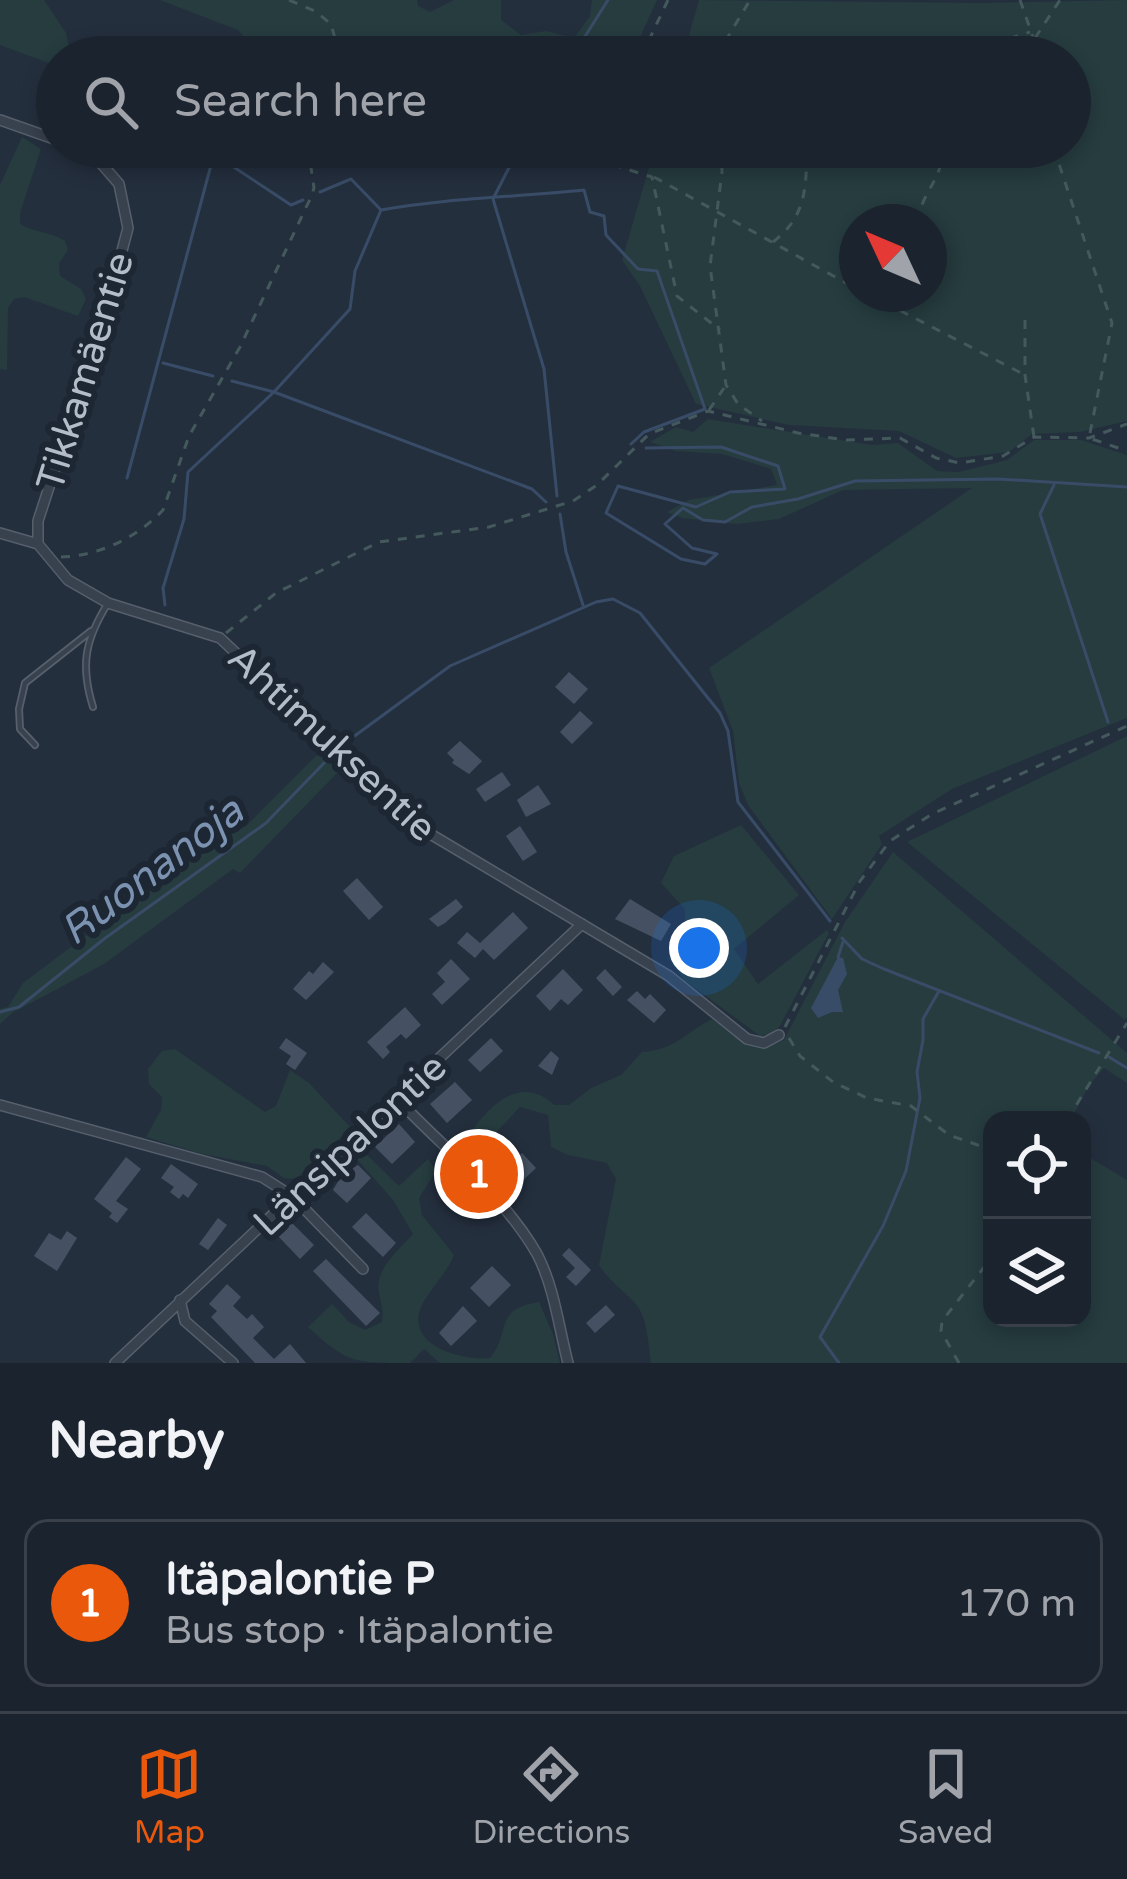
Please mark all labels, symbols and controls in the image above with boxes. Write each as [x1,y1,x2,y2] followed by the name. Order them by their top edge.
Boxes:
[36,36,1091,168] search box
[78,69,144,135] icon: search
[174,75,427,129] text: Search here
[839,204,947,312] north arrow
[27,247,144,496] street label: Tikkamäentie
[218,635,446,852] street label: Ahtimuksentie
[50,785,254,956] water label: Ruonanoja
[669,918,729,978] your location
[244,1044,456,1246] street label: Länsipalontie
[983,1111,1091,1327] map controls
[983,1111,1091,1219] button: locate
[440,1129,518,1219] pin: 1
[983,1219,1091,1327] button: layers
[48,1410,225,1472] text: Nearby
[165,1553,435,1607] text: Itäpalontie P
[78,1580,102,1627] text: 1
[957,1580,1076,1627] text: 170 m
[165,1607,554,1654] text: Bus stop · Itäpalontie
[134,1741,205,1852] tab: Map
[473,1741,630,1852] tab: Directions
[898,1741,993,1852] tab: Saved

